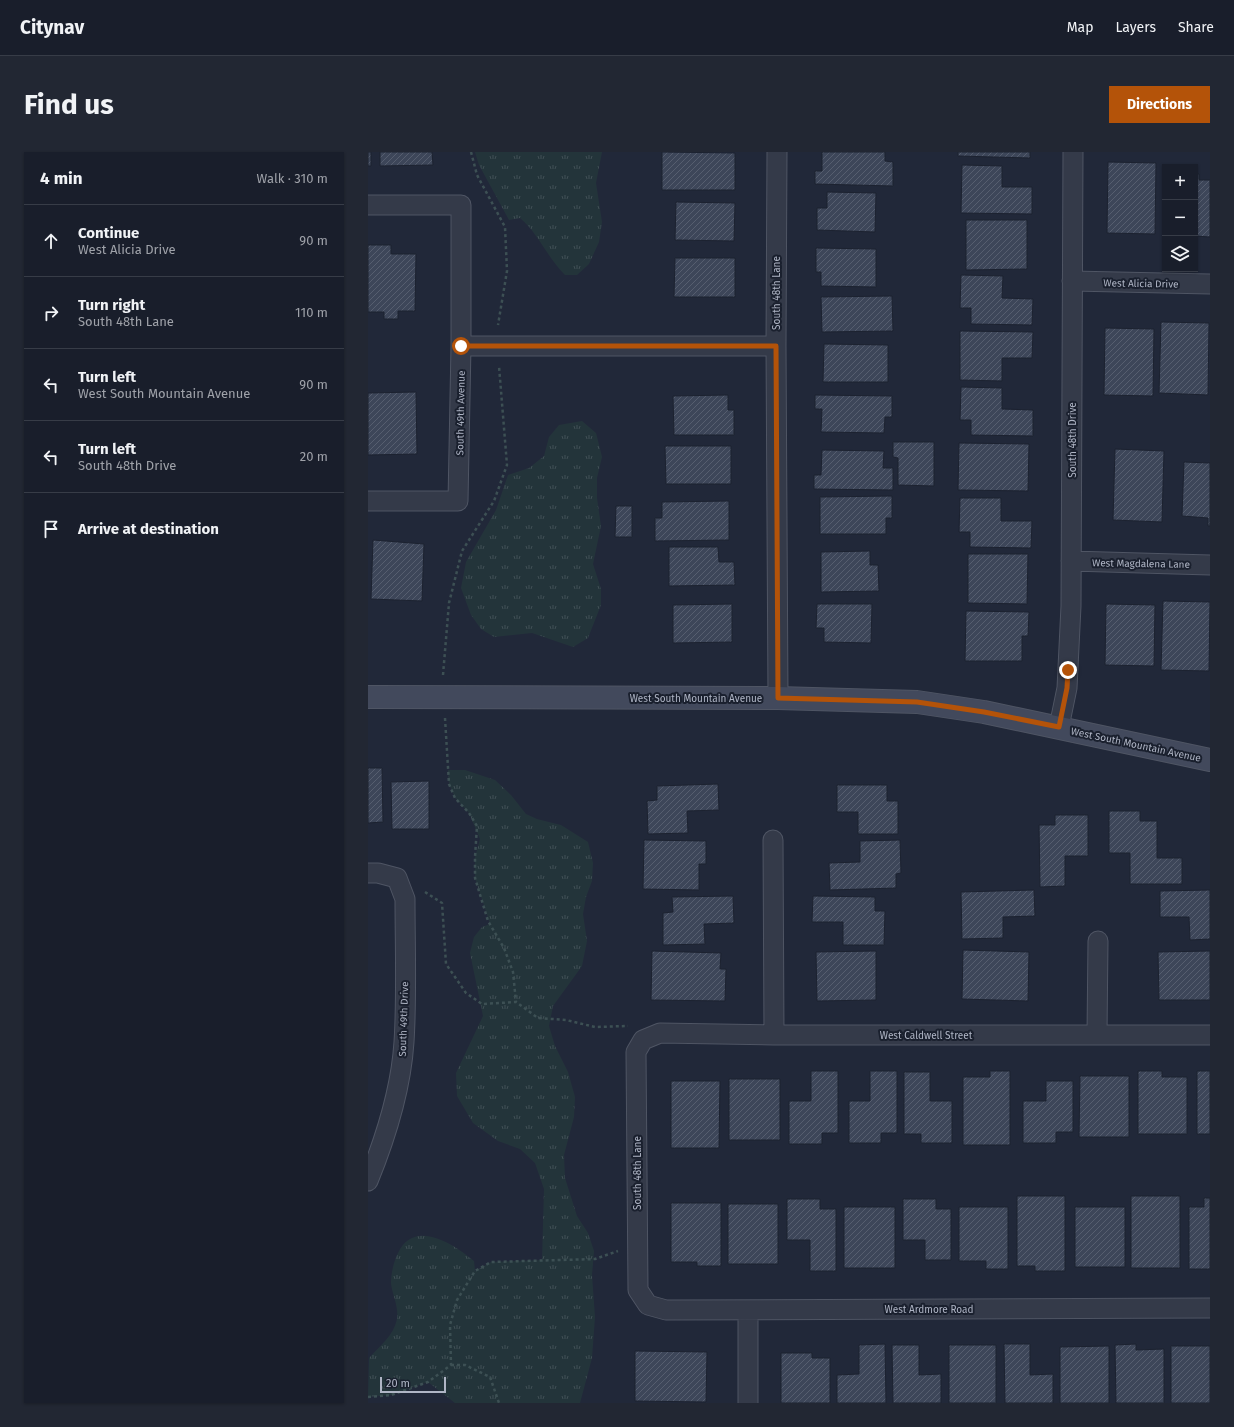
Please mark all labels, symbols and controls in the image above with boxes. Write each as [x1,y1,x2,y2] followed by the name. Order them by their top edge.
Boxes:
[20,16,84,39] text: Citynav
[1067,19,1093,36] text: Map
[1115,19,1156,36] text: Layers
[1178,19,1214,36] text: Share
[1109,86,1210,123] button: Directions
[24,88,114,121] text: Find us
[1162,164,1198,272] map controls
[1162,164,1198,200] button: +
[40,168,83,189] text: 4 min
[257,171,328,186] text: Walk · 310 m
[1162,200,1198,236] button: −
[78,224,139,242] text: Continue
[40,230,62,252] icon: ahead
[299,233,328,248] text: 90 m
[1162,236,1198,272] button: layers
[78,242,176,257] text: West Alicia Drive
[771,256,783,330] street label: South 48th Lane
[1103,277,1179,291] street label: West Alicia Drive
[78,296,145,314] text: Turn right
[40,302,62,324] icon: right
[295,305,328,320] text: 110 m
[78,314,174,329] text: South 48th Lane
[452,337,470,355] route start
[78,368,136,386] text: Turn left
[454,370,468,456] street label: South 49th Avenue
[40,374,62,396] icon: left
[299,377,328,392] text: 90 m
[78,386,250,401] text: West South Mountain Avenue
[1067,402,1079,478] street label: South 48th Drive
[78,440,136,458] text: Turn left
[40,446,62,468] icon: left
[300,449,328,464] text: 20 m
[78,458,176,473] text: South 48th Drive
[40,518,62,540] icon: arrive
[78,520,219,538] text: Arrive at destination
[1092,557,1190,571] street label: West Magdalena Lane
[1059,661,1077,679] route end
[630,693,762,705] street label: West South Mountain Avenue
[1070,725,1202,765] street label: West South Mountain Avenue
[397,981,411,1057] street label: South 49th Drive
[880,1030,973,1042] street label: West Caldwell Street
[632,1136,644,1210] street label: South 48th Lane
[885,1304,973,1316] street label: West Ardmore Road
[380,1375,446,1394] scale bar
[386,1377,410,1390] text: 20 m

